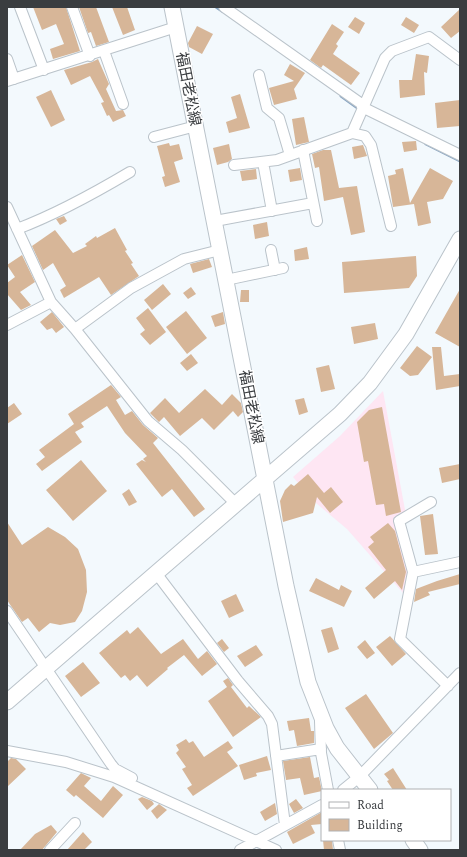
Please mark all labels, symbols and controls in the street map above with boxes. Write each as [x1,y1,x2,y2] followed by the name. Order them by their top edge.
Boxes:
[170,50,206,128] street label: 福田老松線
[233,368,269,446] street label: 福田老松線
[321,789,451,841] legend
[357,796,384,815] text: Road
[357,816,403,835] text: Building

